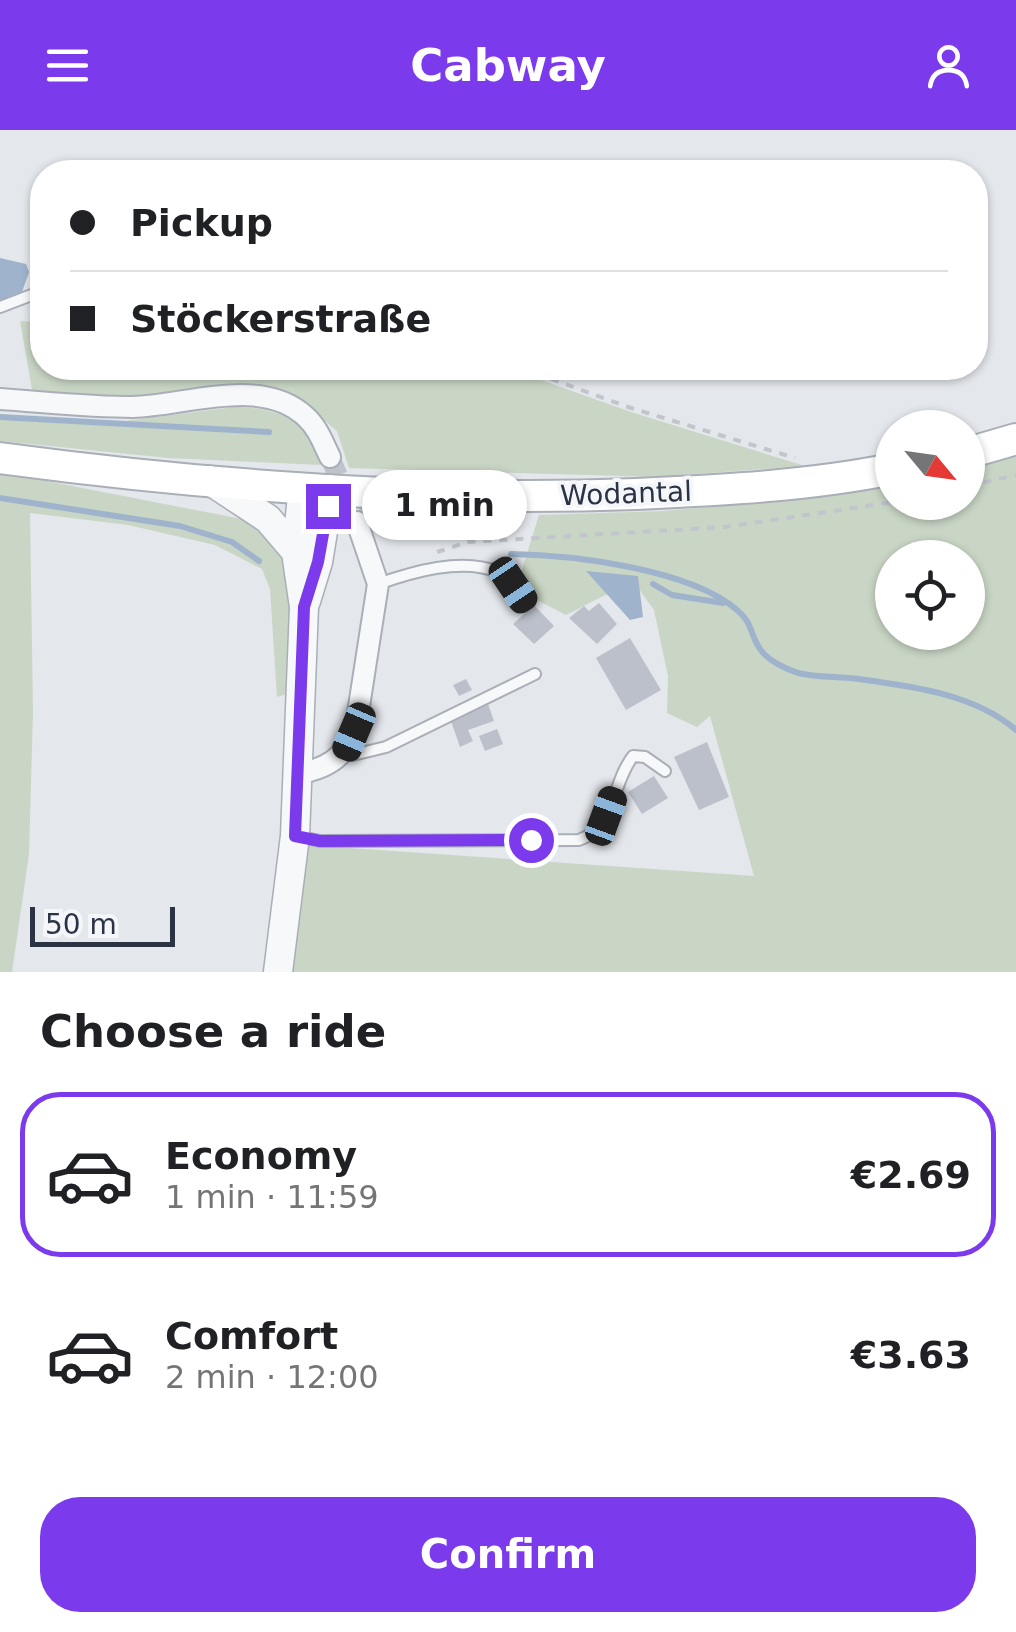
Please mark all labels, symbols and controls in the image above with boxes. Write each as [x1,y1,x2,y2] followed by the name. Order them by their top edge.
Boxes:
[40,38,95,93] icon: menu
[921,38,976,93] icon: person
[410,39,606,92] text: Cabway
[130,201,273,245] text: Pickup
[130,297,431,341] text: Stöckerstraße
[875,410,985,520] north arrow
[875,410,985,650] map controls
[363,471,528,541] callout: 1 min
[560,475,692,512] street label: Wodantal
[306,484,351,529] route end
[394,486,495,524] text: 1 min
[875,540,985,650] button: locate
[484,552,542,618] car
[328,699,380,765] car
[582,783,630,849] car
[509,818,554,863] route start
[30,902,175,946] scale bar
[45,908,117,941] text: 50 m
[40,1005,386,1058] text: Choose a ride
[45,1130,135,1220] icon: car
[165,1134,357,1178] text: Economy
[851,1153,971,1197] text: €2.69
[165,1178,379,1216] text: 1 min · 11:59
[45,1310,135,1400] icon: car
[165,1314,338,1358] text: Comfort
[851,1333,971,1377] text: €3.63
[165,1358,379,1396] text: 2 min · 12:00
[40,1497,976,1612] button: Confirm

